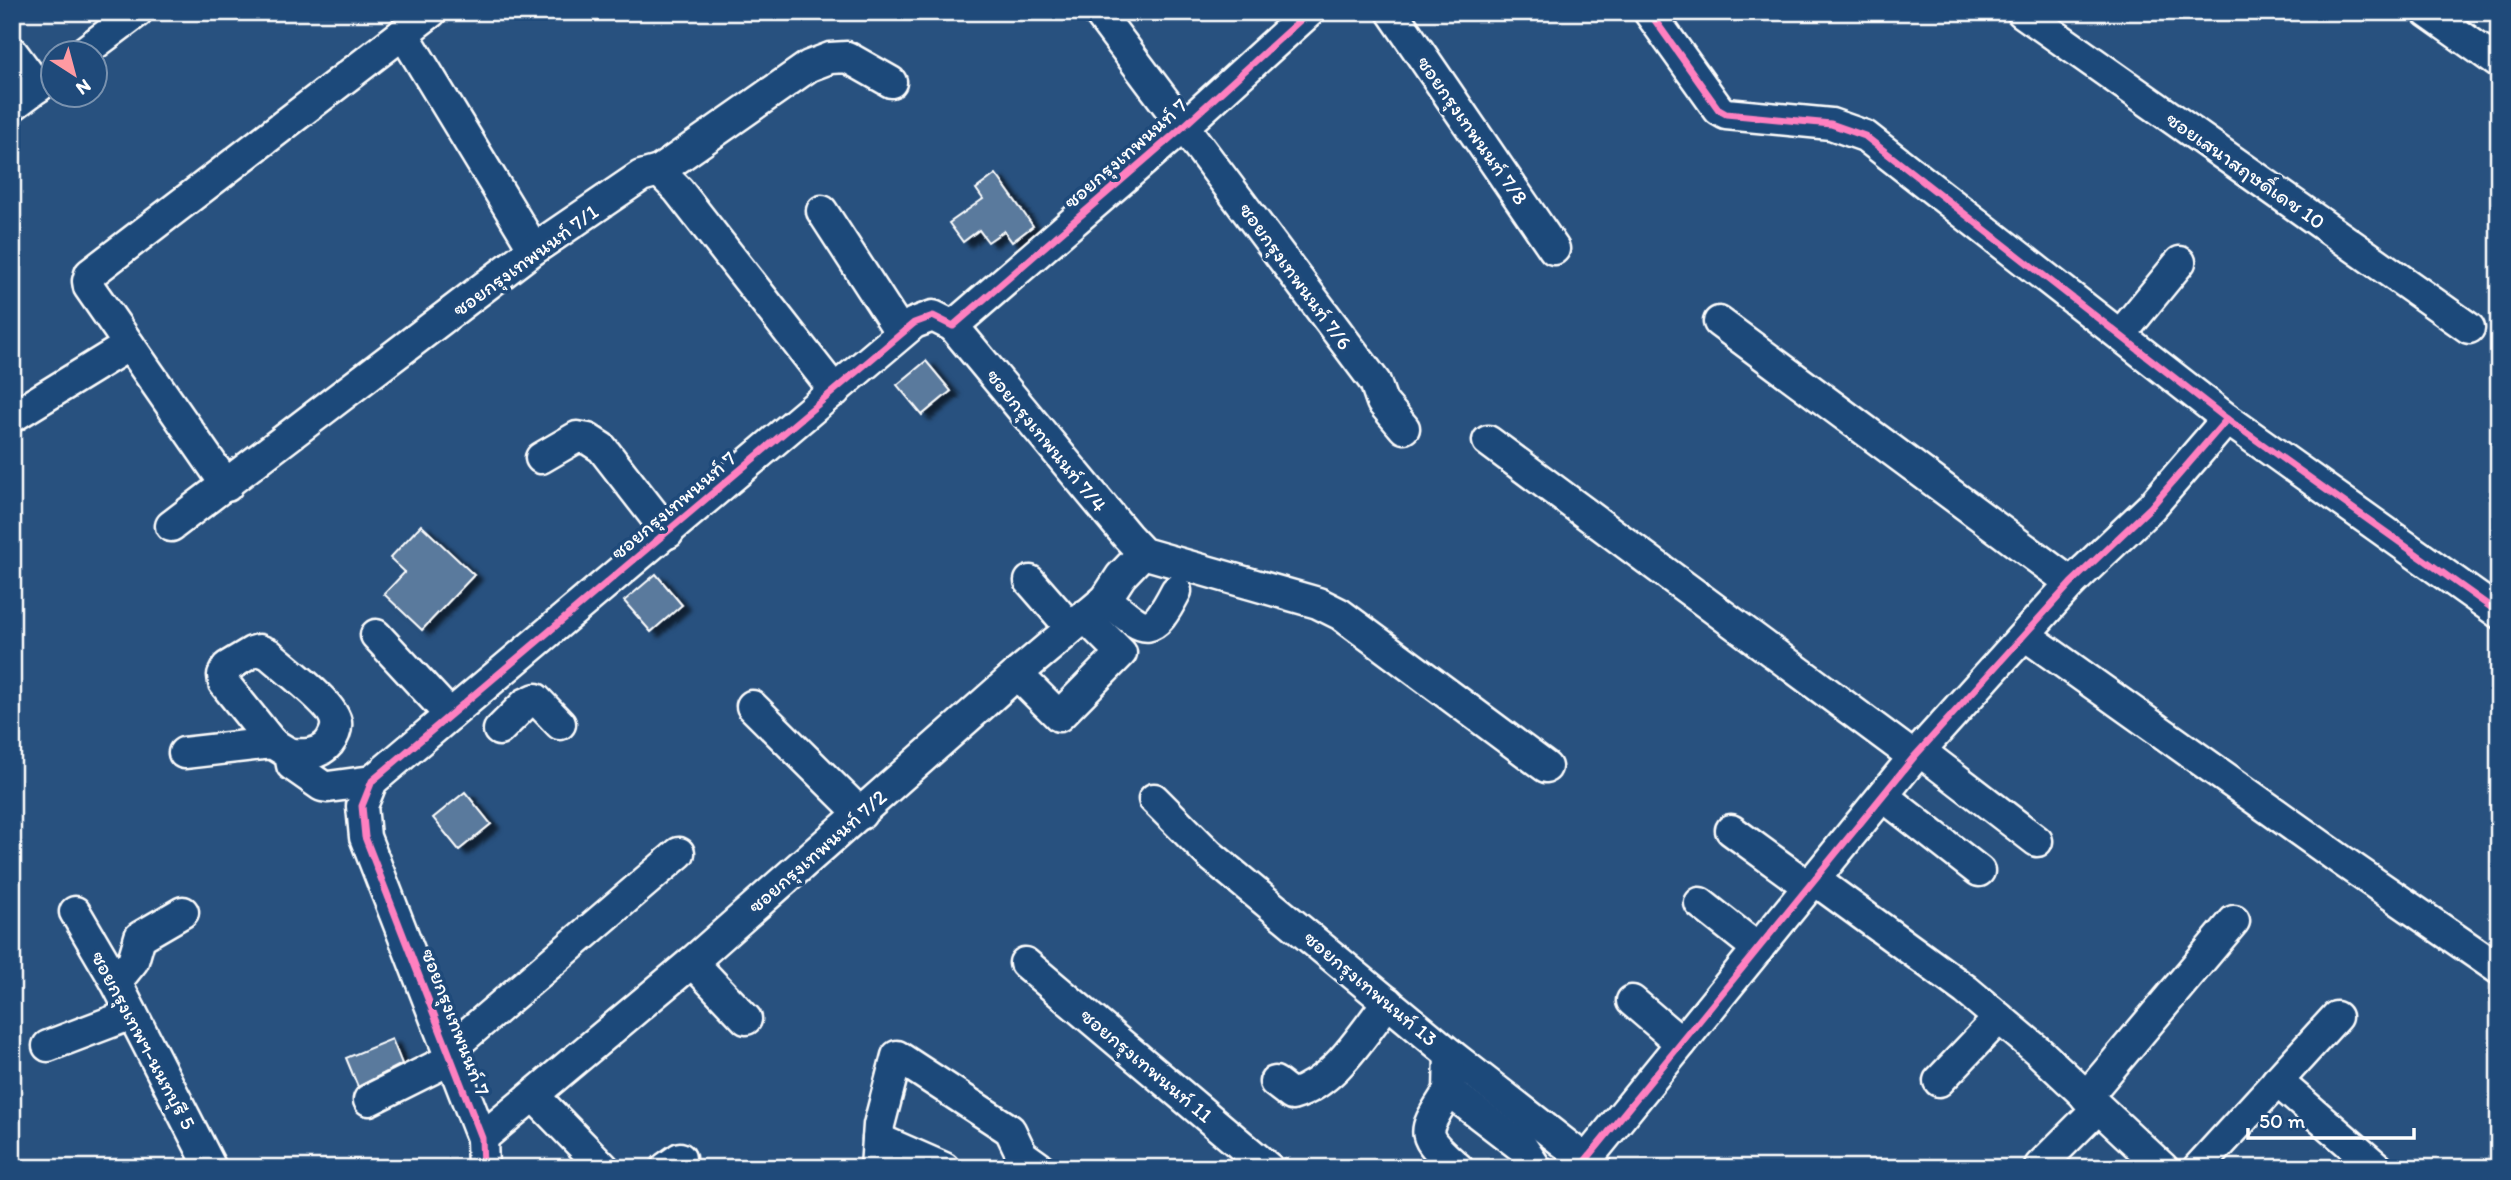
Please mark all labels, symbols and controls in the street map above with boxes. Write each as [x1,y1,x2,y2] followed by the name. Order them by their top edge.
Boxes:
[38,38,108,108] north arrow
[1411,51,1534,210] street label: ซอยกรุงเทพนนท์ 7/8
[72,74,96,100] text: N
[1058,92,1193,214] street label: ซอยกรุงเทพนนท์ 7
[2162,105,2331,234] street label: ซอยเสนาสฤษดิ์เดช 10
[1233,198,1358,355] street label: ซอยกรุงเทพนนท์ 7/6
[447,199,604,322] street label: ซอยกรุงเทพนนท์ 7/1
[981,363,1113,518] street label: ซอยกรุงเทพนนท์ 7/4
[605,445,741,565] street label: ซอยกรุงเทพนนท์ 7
[743,784,892,919] street label: ซอยกรุงเทพนนท์ 7/2
[1299,925,1443,1052] street label: ซอยกรุงเทพนนท์ 13
[415,945,496,1100] street label: ซอยกรุงเทพนนท์ 7
[85,946,202,1134] street label: ซอยกรุงเทพฯ-นนทบุรี 5
[1075,1002,1218,1128] street label: ซอยกรุงเทพนนท์ 11
[2248,1096,2415,1140] scale bar
[2259,1108,2306,1133] text: 50 m

